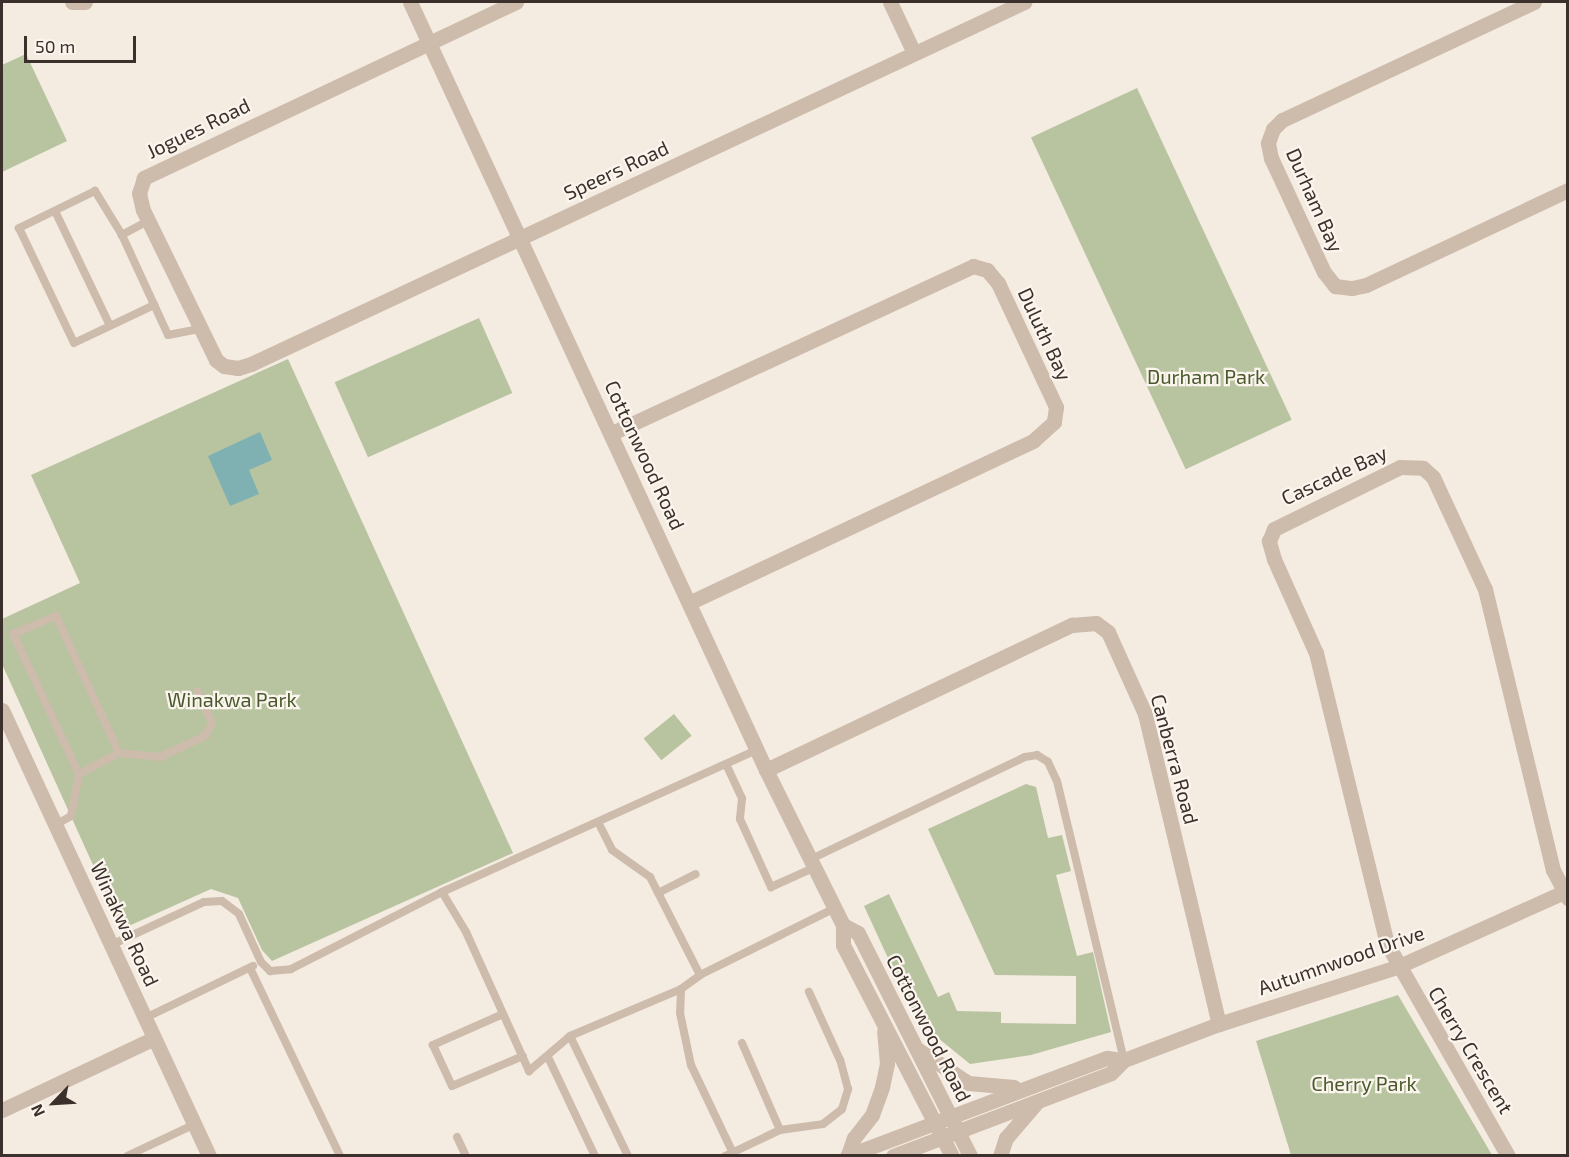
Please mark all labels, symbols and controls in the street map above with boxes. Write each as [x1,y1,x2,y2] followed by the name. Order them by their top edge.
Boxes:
[27,24,140,62] scale bar
[35,35,75,57] text: 50 m
[142,93,254,163] street label: Jogues Road
[560,135,672,205] street label: Speers Road
[1281,144,1349,256] street label: Durham Bay
[1013,284,1077,384] street label: Duluth Bay
[1147,364,1265,388] park label: Durham Park
[600,376,690,534] street label: Cottonwood Road
[1277,440,1391,510] street label: Cascade Bay
[167,687,297,711] park label: Winakwa Park
[1146,691,1204,827] street label: Canberra Road
[86,858,164,990] street label: Winakwa Road
[1255,920,1427,1000] street label: Autumnwood Drive
[882,950,976,1106] street label: Cottonwood Road
[1424,982,1518,1118] street label: Cherry Crescent
[1311,1071,1417,1095] park label: Cherry Park
[24,1073,84,1133] north arrow
[26,1102,48,1120] text: N

